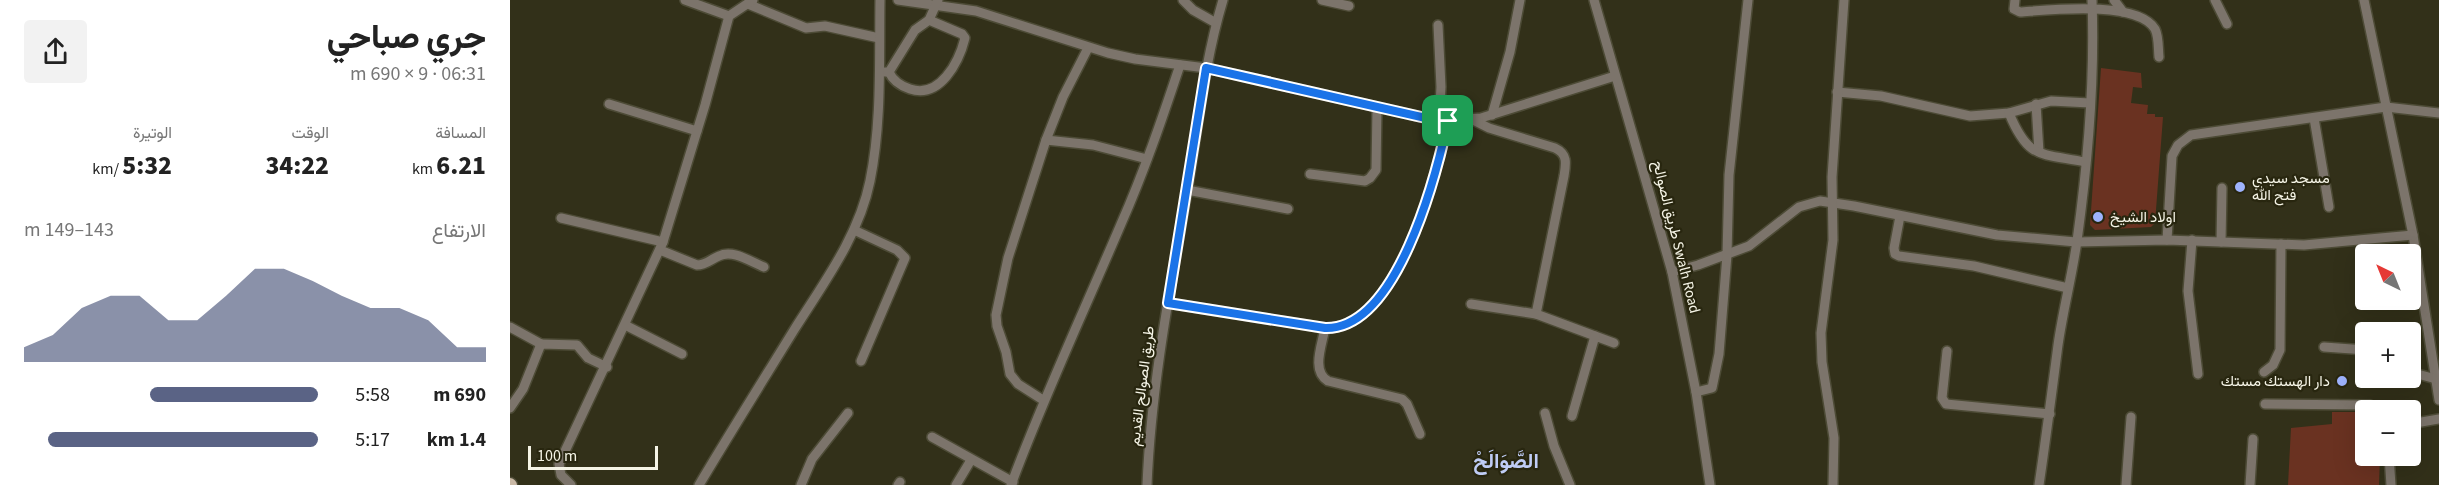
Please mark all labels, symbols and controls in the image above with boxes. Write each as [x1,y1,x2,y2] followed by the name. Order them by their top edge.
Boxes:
[327,14,486,61] text: جري صباحي
[24,20,87,83] button: share
[350,60,486,88] text: 06:31 · 9 × 690 m
[1422,95,1473,146] pin
[1431,104,1464,137] icon: arrive
[133,122,172,144] text: الوتيرة
[291,122,329,144] text: الوقت
[435,122,486,144] text: المسافة
[122,147,172,184] text: 5:32
[265,147,329,184] text: 34:22
[436,147,486,184] text: 6.21
[92,158,122,180] text: /km
[412,158,436,180] text: km
[1647,158,1705,316] street label: طريق الصوالح Swalh Road
[2252,168,2330,206] place label: مسجد سيدي فتح الله
[2233,180,2247,194] marker: مسجد سيدي فتح الله
[2110,207,2176,228] place label: اولاد الشيخ
[2091,210,2105,224] marker: اولاد الشيخ
[24,216,114,244] text: 143–149 m
[432,217,486,245] text: الارتفاع
[2355,244,2421,310] north arrow
[2355,244,2421,466] map controls
[2355,322,2421,388] button: +
[1124,325,1160,447] street label: طريق الصوالح القديم
[2221,371,2330,392] place label: دار الهستك مستك
[2335,374,2349,388] marker: دار الهستك مستك
[355,381,390,409] text: 5:58
[433,381,486,409] text: 690 m
[2355,400,2421,466] button: −
[355,426,390,454] text: 5:17
[427,426,486,454] text: 1.4 km
[528,443,658,470] scale bar
[537,445,577,467] text: 100 m
[1473,446,1539,476] district label: الصَّوَالَحْ

